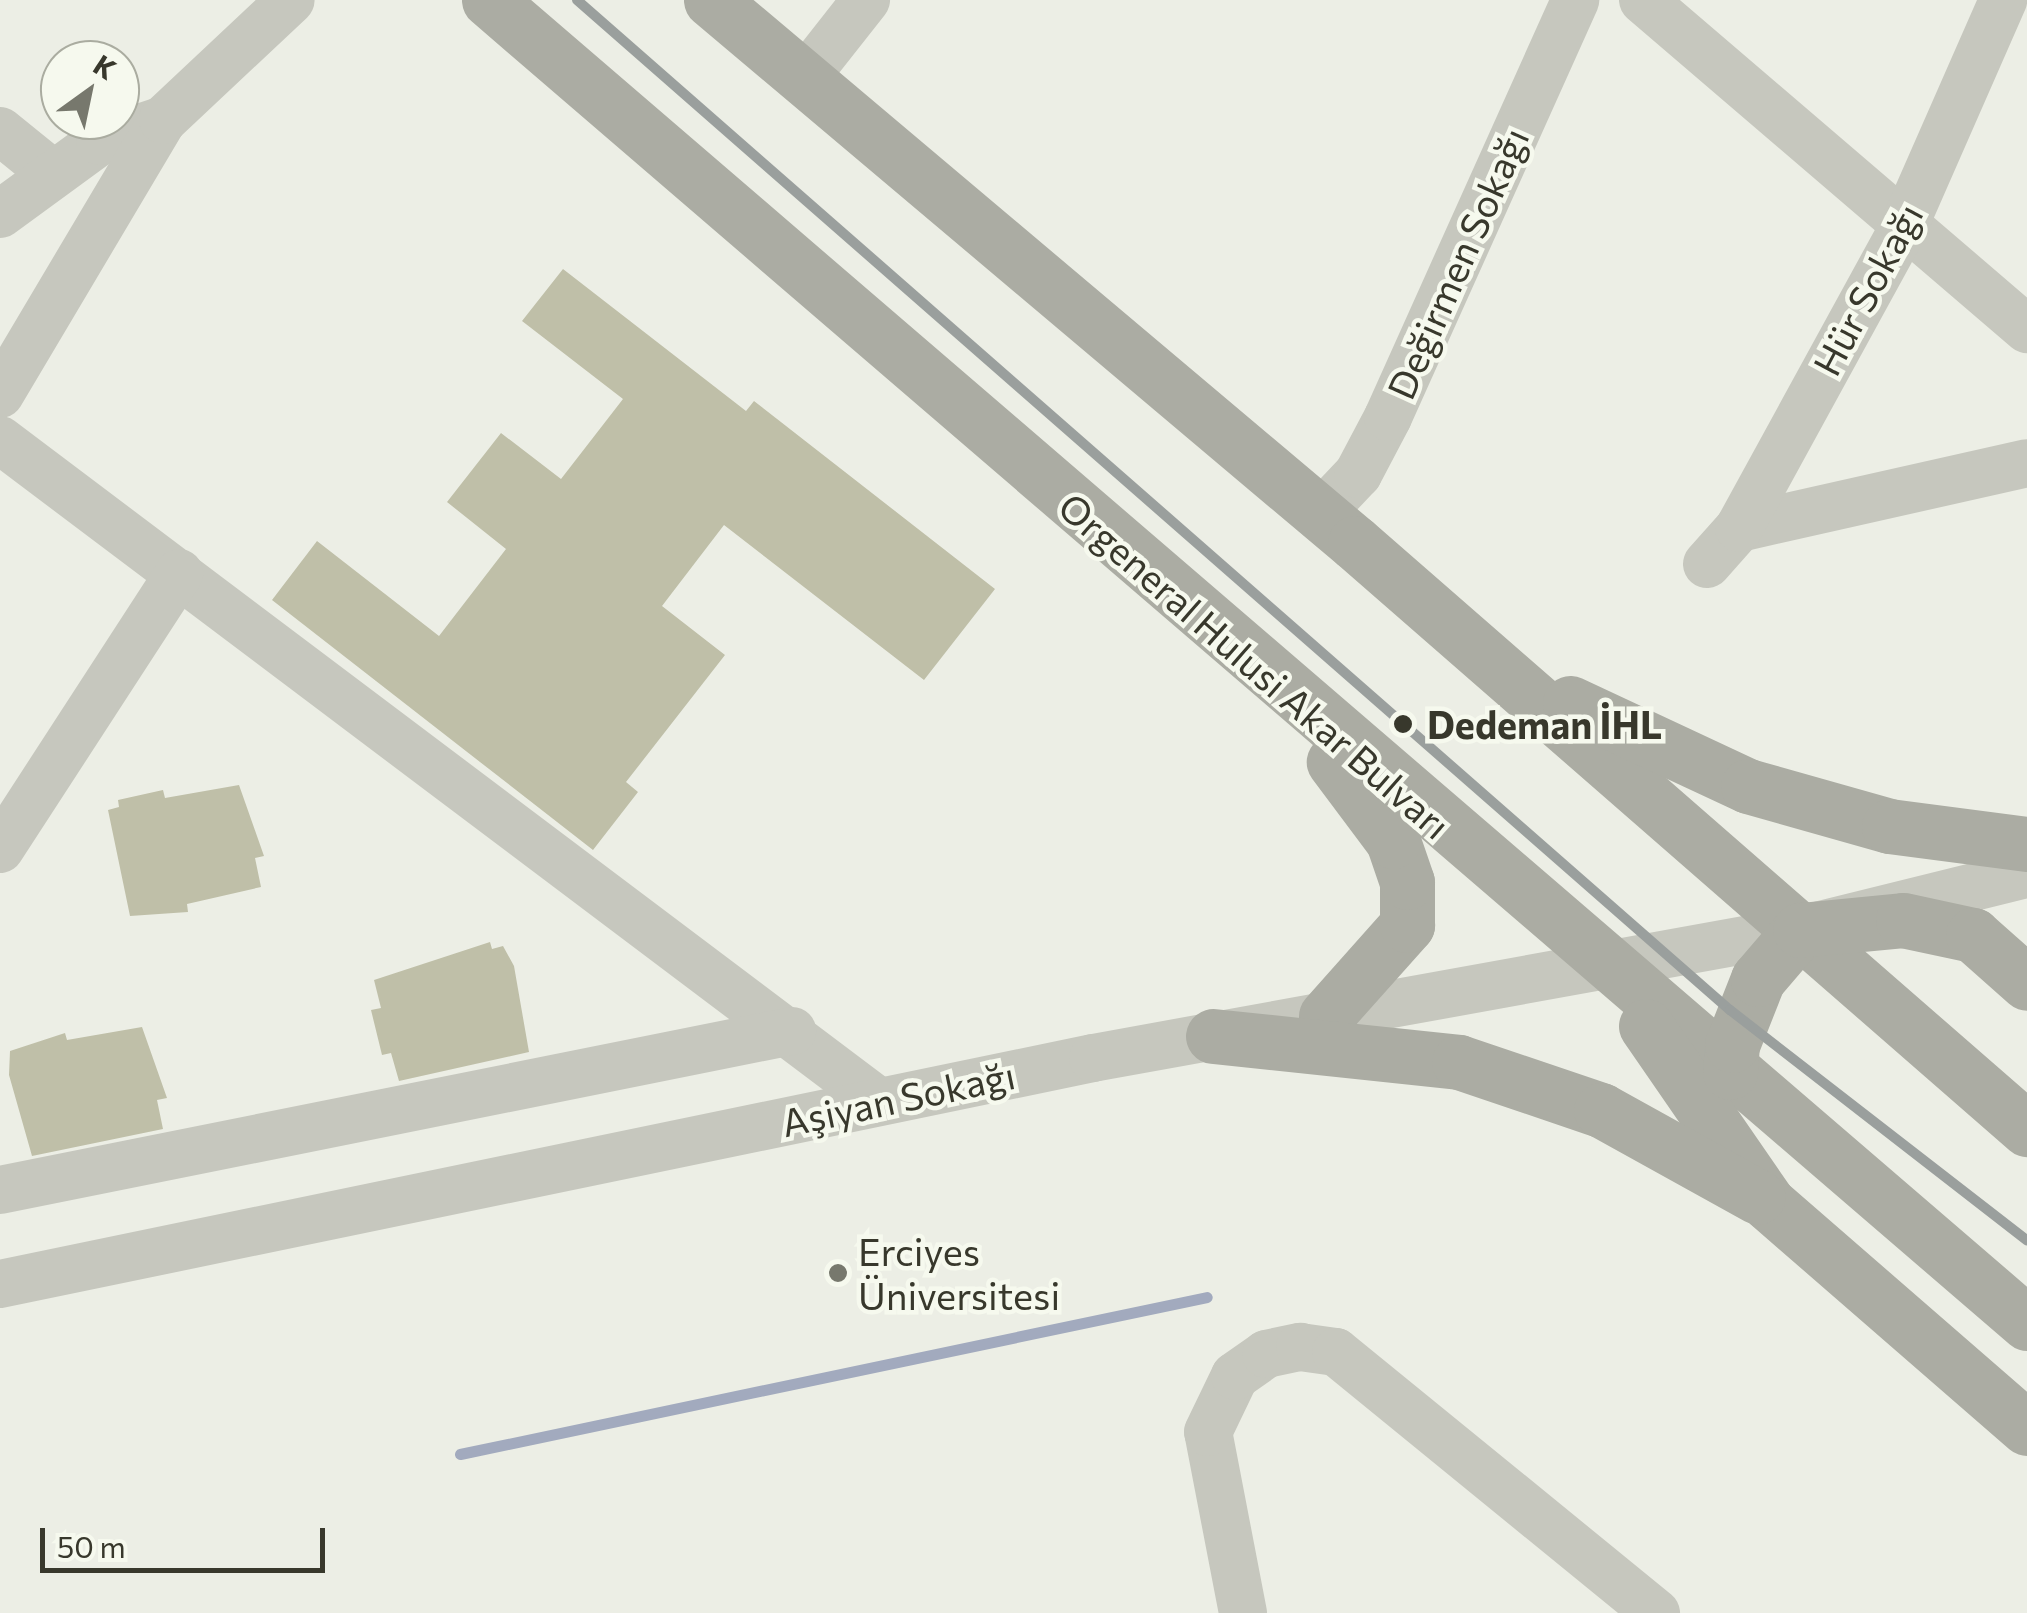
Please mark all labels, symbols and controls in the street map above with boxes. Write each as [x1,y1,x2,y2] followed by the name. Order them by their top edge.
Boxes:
[40,40,140,140] north arrow
[88,47,123,86] text: K
[1377,121,1537,405] street label: Değirmen Sokağı
[1803,195,1931,383] street label: Hür Sokağı
[1050,483,1460,847] street label: Orgeneral Hulusi Akar Bulvarı
[1427,701,1662,747] place label: Dedeman İHL
[1388,709,1418,739] marker: Dedeman İHL
[777,1051,1019,1145] street label: Aşiyan Sokağı
[858,1228,1060,1318] place label: Erciyes Üniversitesi
[827,1262,849,1284] marker: Erciyes Üniversitesi
[45,1508,330,1570] scale bar
[57,1527,126,1564] text: 50 m

